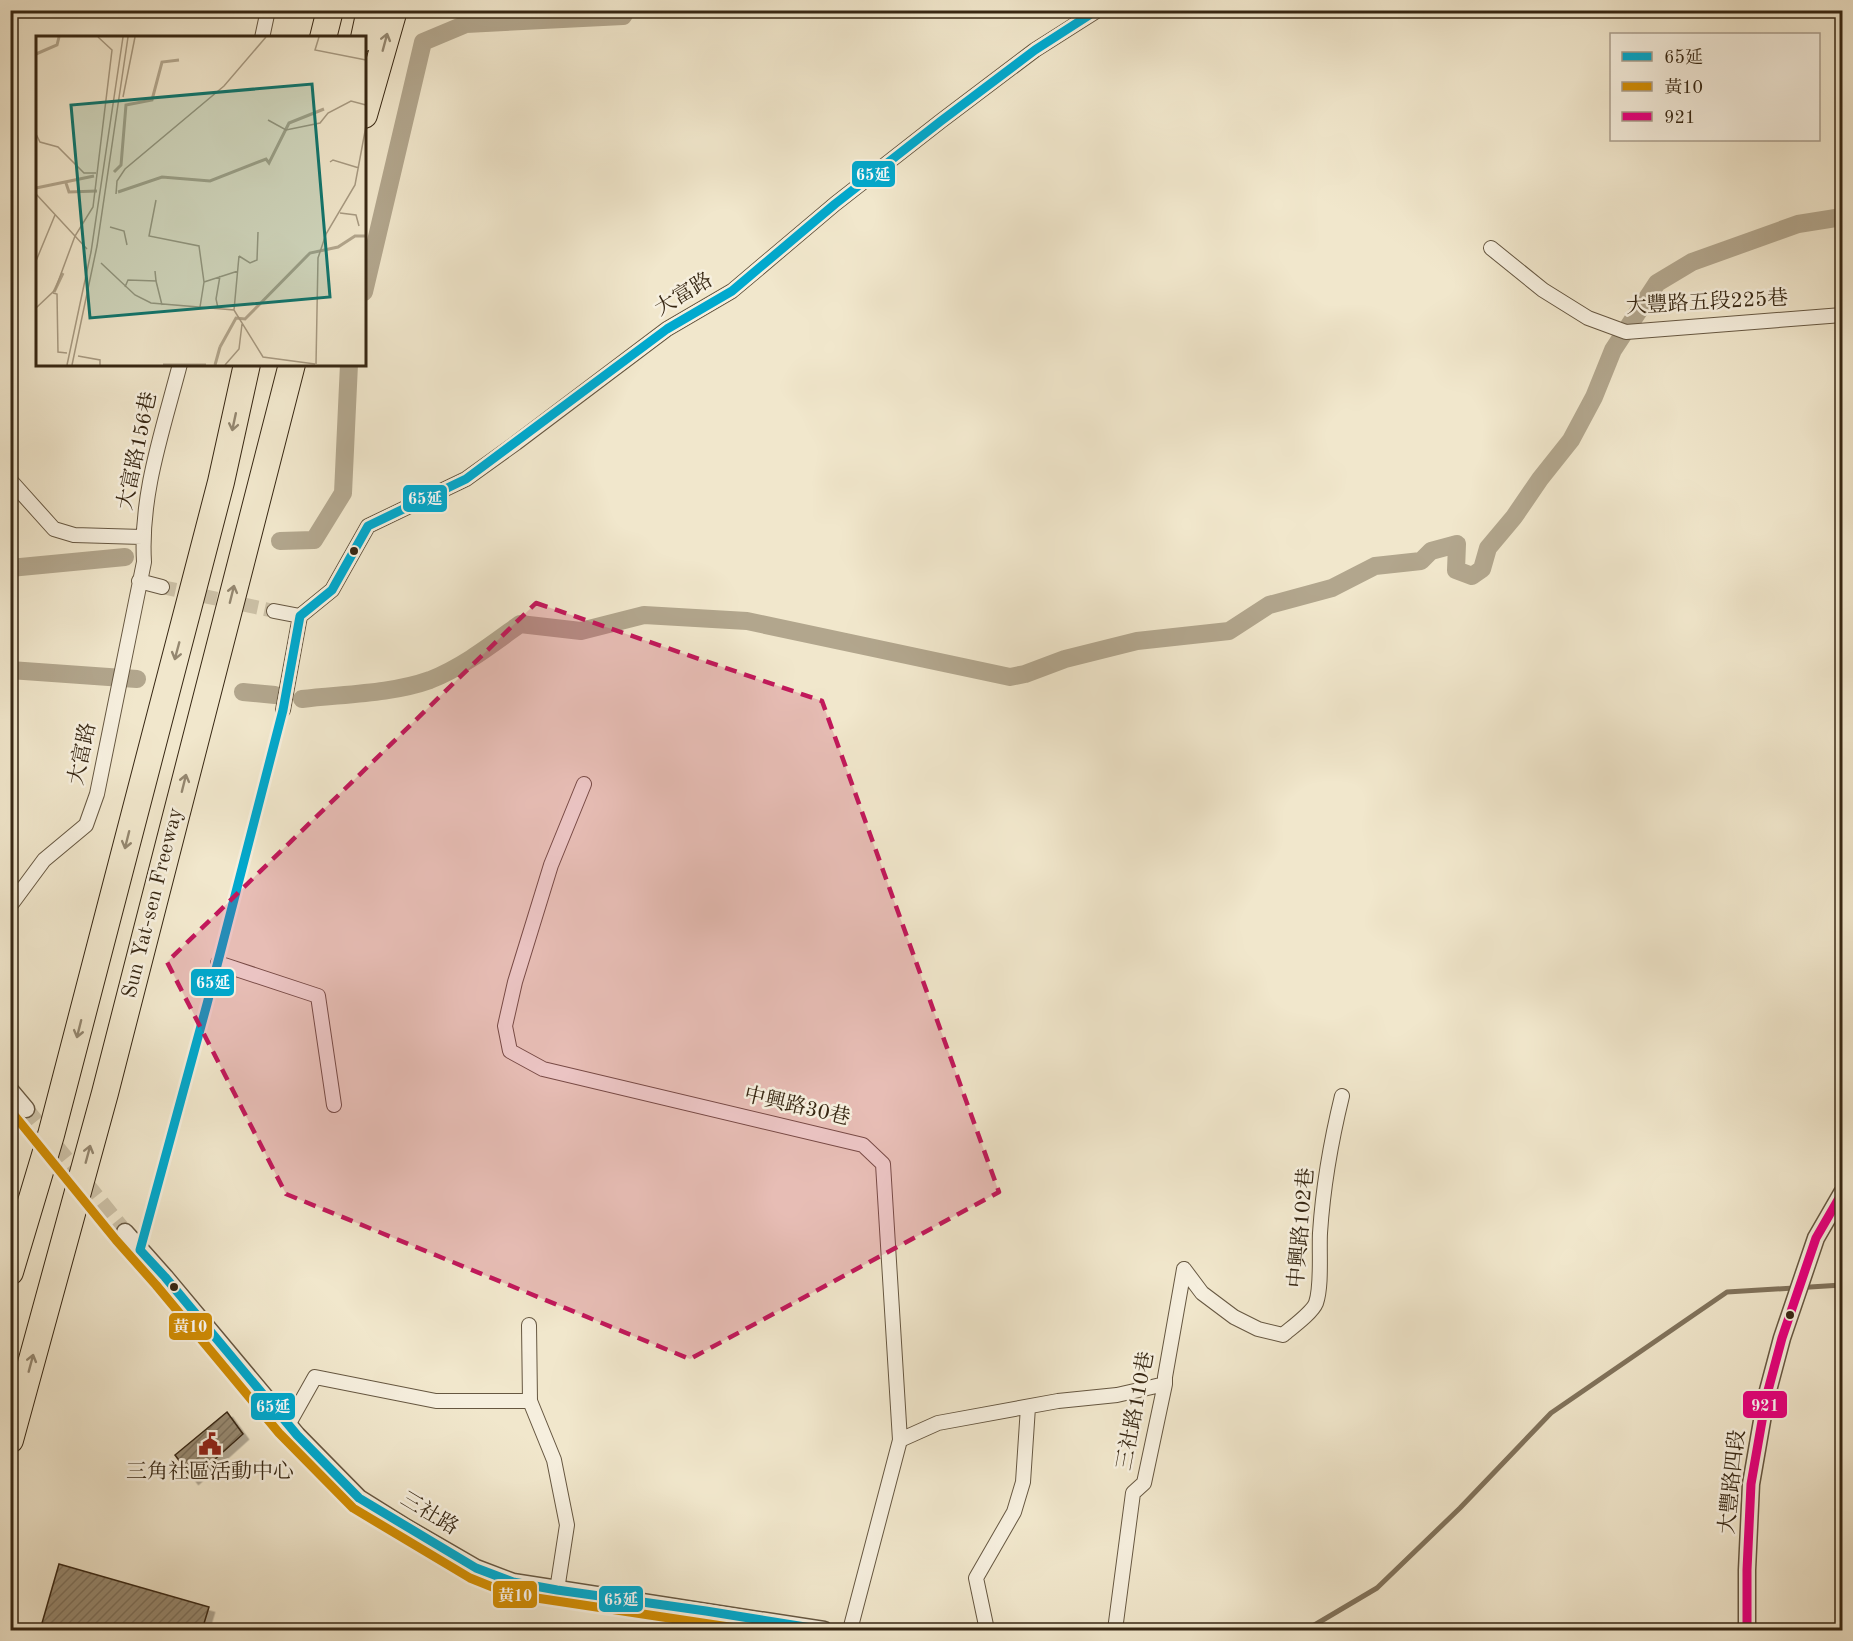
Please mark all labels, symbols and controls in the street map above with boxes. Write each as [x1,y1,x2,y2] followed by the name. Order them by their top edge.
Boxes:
[380,33,392,52] one-way arrow
[1610,33,1820,141] legend
[36,36,366,366] inset map
[1664,47,1703,67] text: 65延
[1664,78,1703,97] text: 黃10
[1664,109,1695,127] text: 921
[851,160,896,188] line badge: 65延
[856,166,890,184] text: 65延
[651,268,716,320] street label: 大富路
[1625,286,1789,318] street label: 大豐路五段225巷
[113,389,161,512] street label: 大富路156巷
[228,412,240,431] one-way arrow
[402,484,448,513] line badge: 65延
[408,490,442,508] text: 65延
[348,545,360,557] unlabelled marker
[227,585,239,604] one-way arrow
[170,642,182,661] one-way arrow
[64,721,100,787] street label: 大富路
[178,773,190,792] one-way arrow
[119,805,187,1001] street label: Sun Yat-sen Freeway
[121,830,133,849] one-way arrow
[190,968,235,997] line badge: 65延
[196,974,230,992] text: 65延
[72,1019,84,1038] one-way arrow
[742,1083,853,1129] street label: 中興路30巷
[83,1145,95,1164] one-way arrow
[1284,1167,1318,1289] street label: 中興路102巷
[168,1281,180,1293] unlabelled marker
[1784,1309,1796,1321] unlabelled marker
[168,1312,213,1341] line badge: 黃10
[173,1318,207,1336] text: 黃10
[1112,1349,1158,1472] street label: 三社路110巷
[26,1354,38,1373] one-way arrow
[1742,1390,1788,1419] line badge: 921
[250,1392,296,1421] line badge: 65延
[256,1398,290,1416] text: 65延
[1751,1399,1779,1415] text: 921
[1715,1428,1749,1535] street label: 大豐路四段
[197,1431,223,1457] public building icon: 三角社區活動中心
[126,1460,294,1483] place label: 三角社區活動中心
[397,1487,462,1539] street label: 三社路
[492,1580,538,1609] line badge: 黃10
[598,1585,644,1613] line badge: 65延
[498,1587,532,1605] text: 黃10
[604,1591,638,1609] text: 65延

